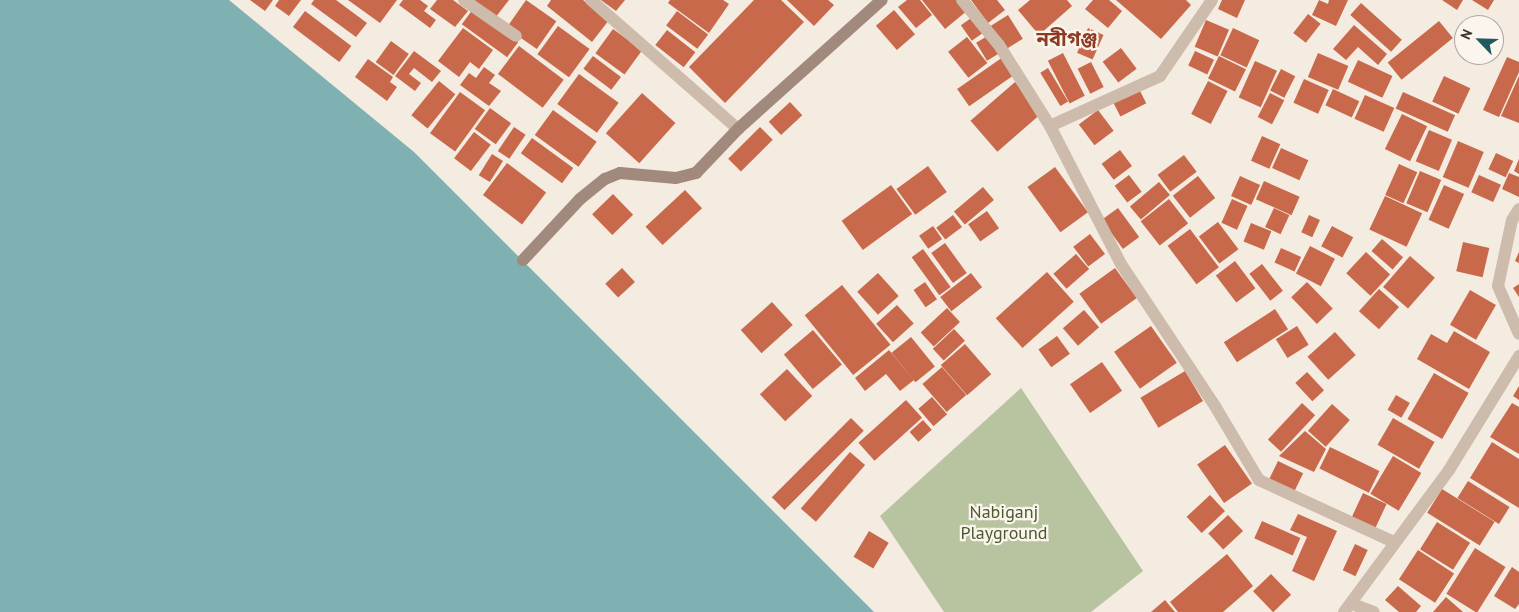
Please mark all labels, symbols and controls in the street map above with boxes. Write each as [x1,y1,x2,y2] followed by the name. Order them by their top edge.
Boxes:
[1454,15,1504,65] north arrow
[1456,26,1476,42] text: N
[1037,27,1097,51] district label: নবীগঞ্জ
[960,502,1048,544] park label: Nabiganj Playground

